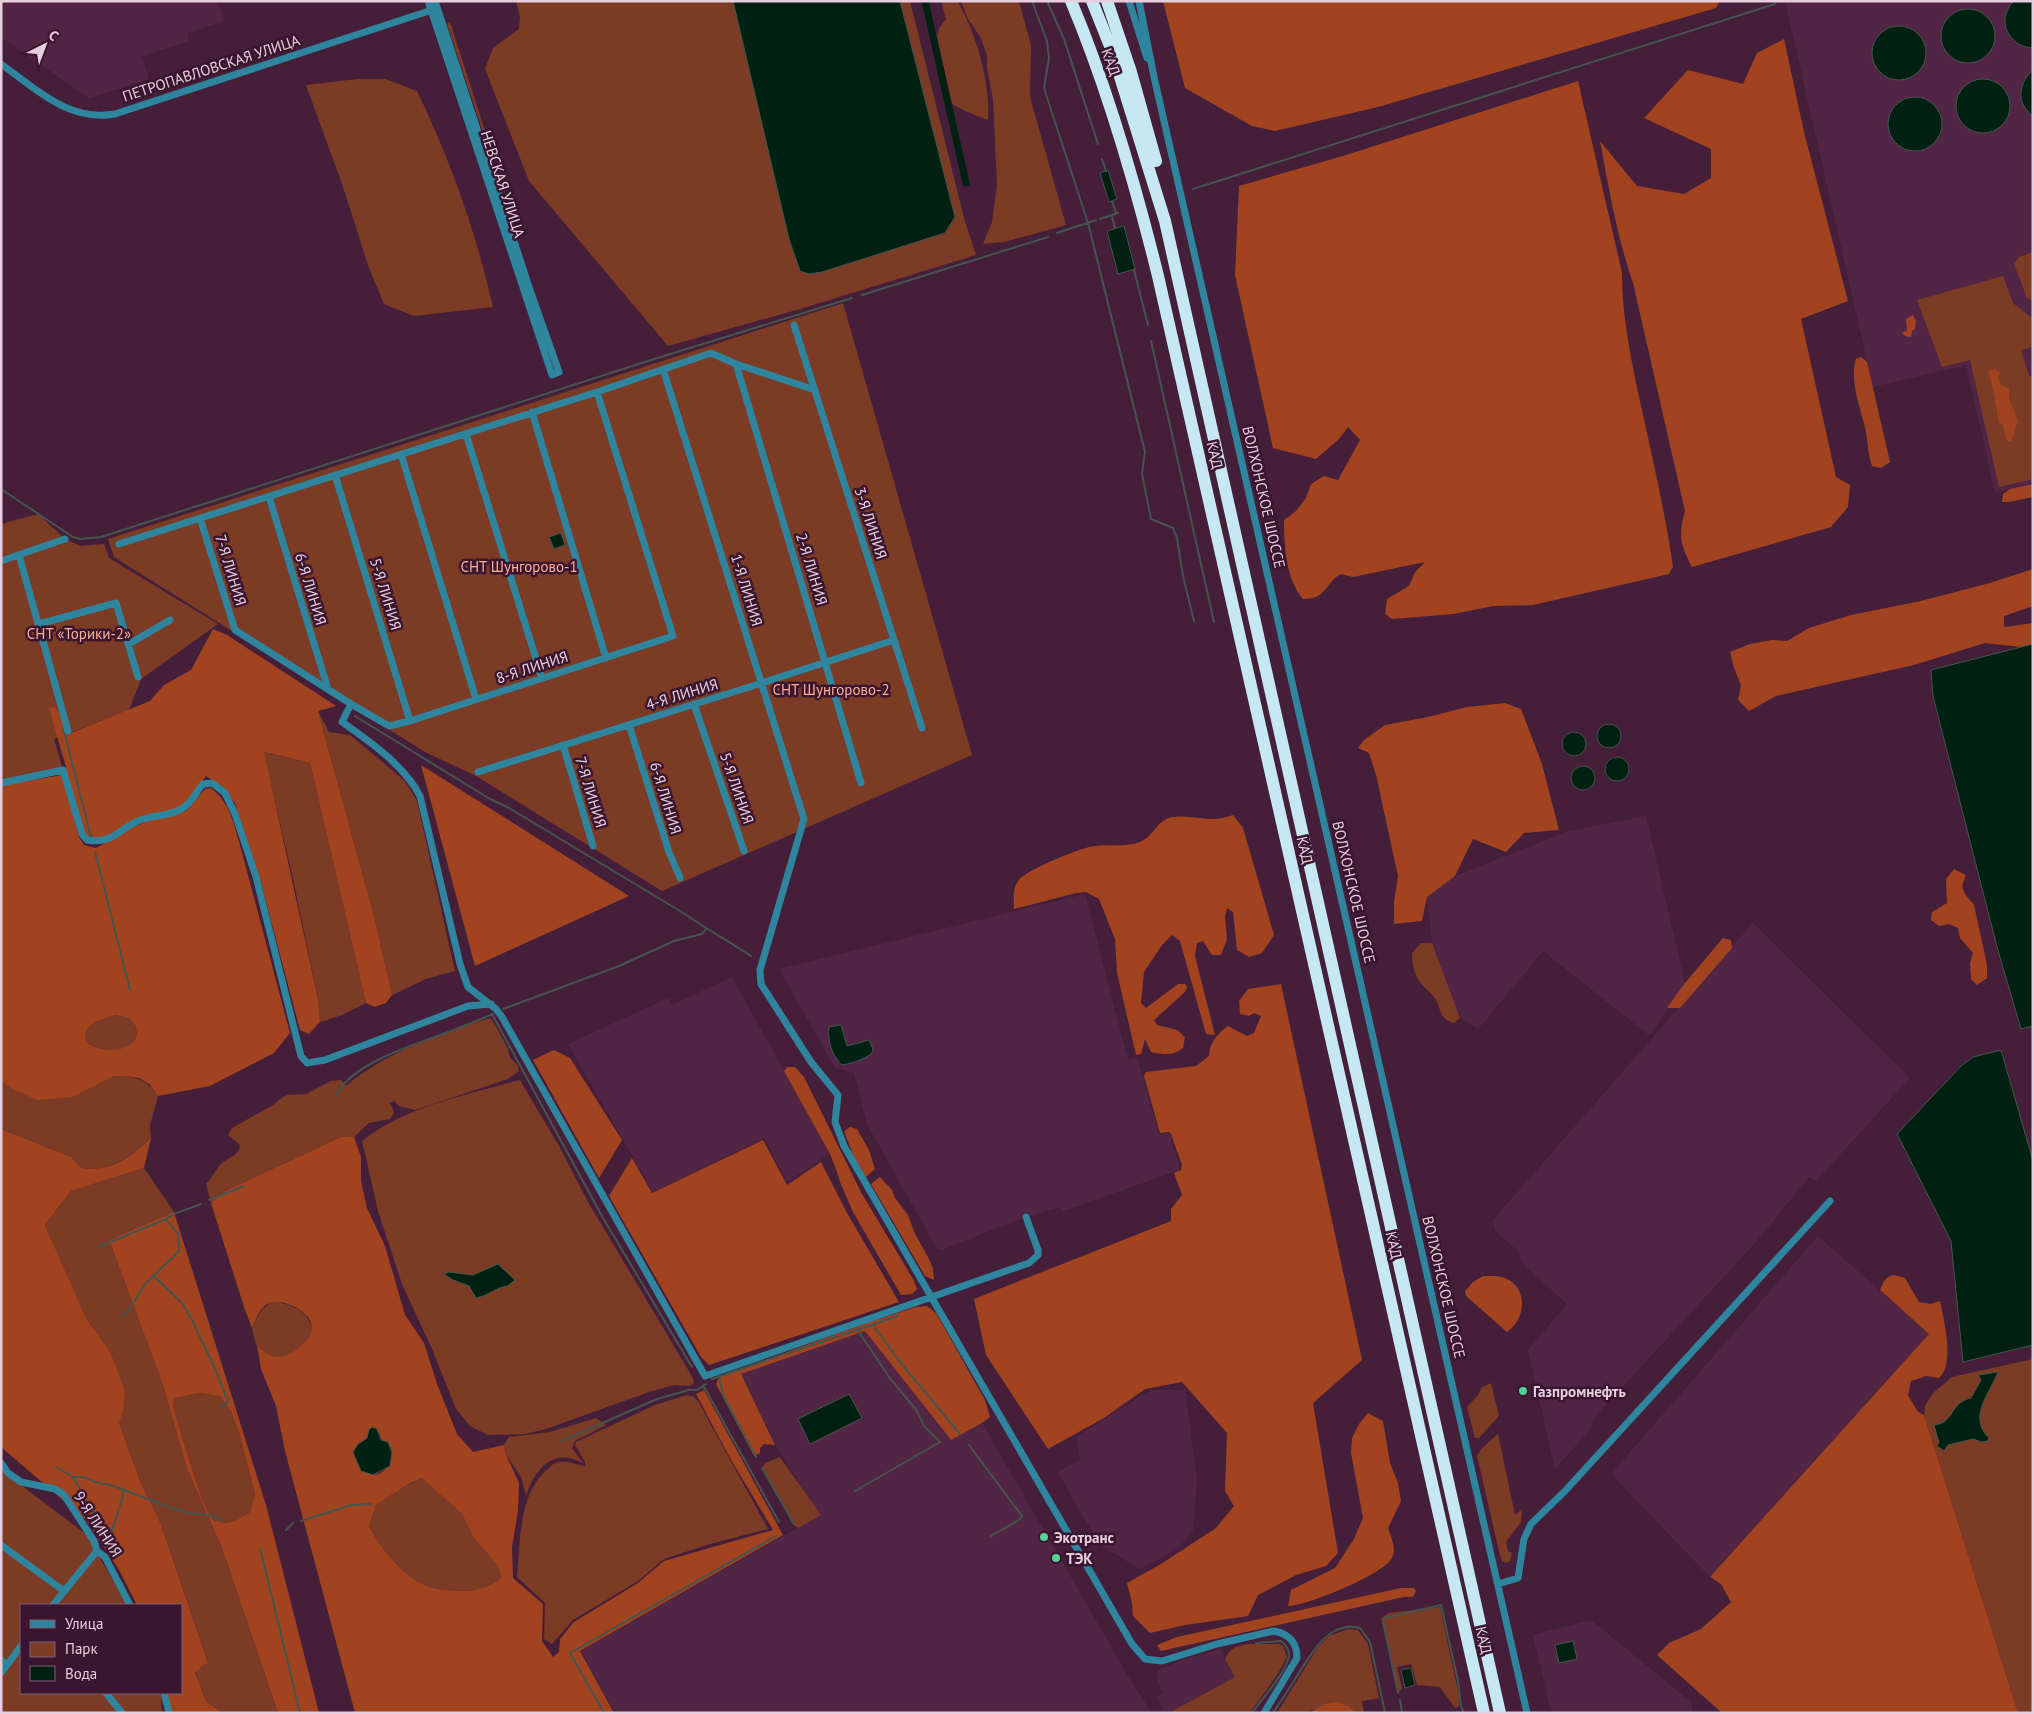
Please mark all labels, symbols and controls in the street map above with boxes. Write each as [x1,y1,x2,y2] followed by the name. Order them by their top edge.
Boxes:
[20,20,70,70] north arrow
[45,26,63,45] text: С
[120,30,302,106] street label: ПЕТРОПАВЛОВСКАЯ УЛИЦА
[1097,46,1125,78] street label: КАД
[477,128,529,240] street label: НЕВСКАЯ УЛИЦА
[1238,424,1290,570] street label: ВОЛХОНСКОЕ ШОССЕ
[1203,439,1227,471] street label: КАД
[850,485,892,561] street label: 3-Я ЛИНИЯ
[792,531,832,607] street label: 2-Я ЛИНИЯ
[211,532,251,608] street label: 7-Я ЛИНИЯ
[291,551,331,627] street label: 6-Я ЛИНИЯ
[727,552,767,628] street label: 1-Я ЛИНИЯ
[366,556,406,632] street label: 5-Я ЛИНИЯ
[460,557,578,576] park label: СНТ Шунгорово-1
[27,624,131,643] park label: СНТ «Торики-2»
[494,646,570,688] street label: 8-Я ЛИНИЯ
[644,674,720,714] street label: 4-Я ЛИНИЯ
[772,680,890,699] park label: СНТ Шунгорово-2
[716,750,758,826] street label: 5-Я ЛИНИЯ
[571,754,611,830] street label: 7-Я ЛИНИЯ
[646,760,686,836] street label: 6-Я ЛИНИЯ
[1328,819,1380,965] street label: ВОЛХОНСКОЕ ШОССЕ
[1293,834,1317,866] street label: КАД
[1418,1214,1470,1360] street label: ВОЛХОНСКОЕ ШОССЕ
[1382,1229,1406,1261] street label: КАД
[1533,1382,1626,1401] place label: Газпромнефть
[1517,1385,1529,1397] marker: Газпромнефть
[70,1488,126,1560] street label: 9-Я ЛИНИЯ
[1054,1528,1115,1547] place label: Экотранс
[1038,1531,1050,1543] marker: Экотранс
[1066,1549,1093,1568] place label: ТЭК
[1050,1552,1062,1564] marker: ТЭК
[20,1604,182,1694] legend
[65,1614,103,1633] text: Улица
[1472,1624,1496,1656] street label: КАД
[65,1639,98,1658] text: Парк
[65,1664,97,1683] text: Вода

